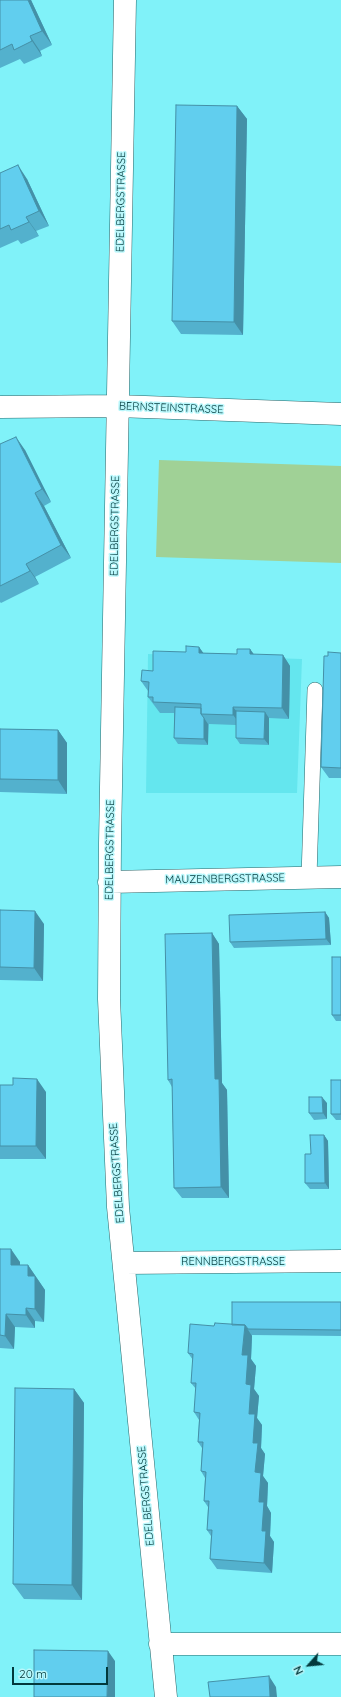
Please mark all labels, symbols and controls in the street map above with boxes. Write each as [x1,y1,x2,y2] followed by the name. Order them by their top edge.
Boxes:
[114,152,128,252] street label: EDELBERGSTRASSE
[119,400,223,416] street label: BERNSTEINSTRASSE
[108,476,122,576] street label: EDELBERGSTRASSE
[103,800,117,900] street label: EDELBERGSTRASSE
[165,871,285,887] street label: MAUZENBERGSTRASSE
[107,1122,127,1224] street label: EDELBERGSTRASSE
[181,1255,285,1269] street label: RENNBERGSTRASSE
[135,1445,157,1547] street label: EDELBERGSTRASSE
[289,1645,329,1685] north arrow
[14,1659,110,1685] scale bar
[290,1664,306,1677] text: N
[19,1666,47,1681] text: 20 m

